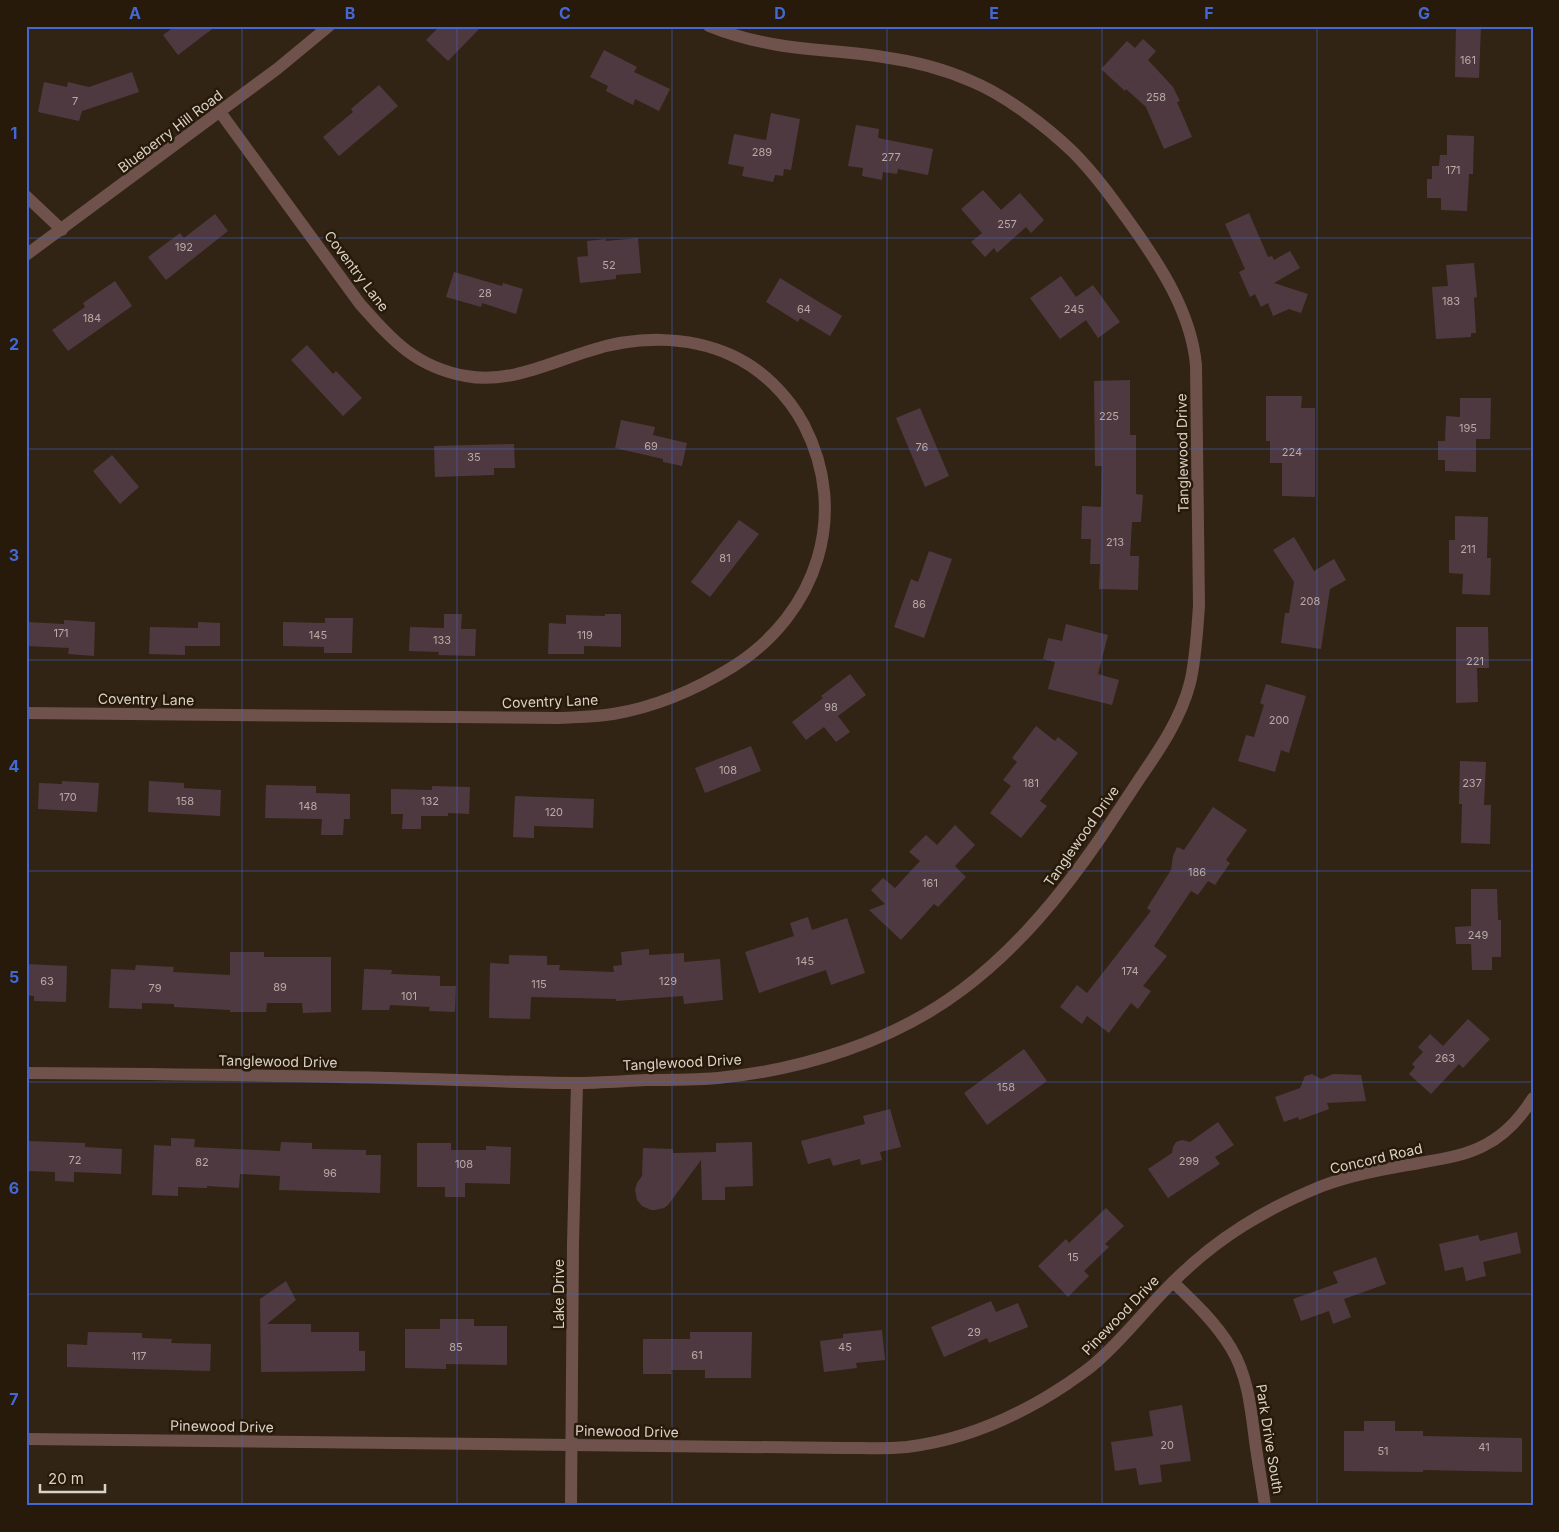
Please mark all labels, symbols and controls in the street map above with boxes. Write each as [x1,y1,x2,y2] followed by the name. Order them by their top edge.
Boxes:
[129,3,141,23] text: A
[345,3,355,23] text: B
[559,3,571,23] text: C
[774,3,786,23] text: D
[989,3,999,23] text: E
[1204,3,1214,23] text: F
[1418,3,1430,23] text: G
[1460,53,1476,67] house number: 161
[114,86,226,176] street label: Blueberry Hill Road
[1146,90,1166,104] house number: 258
[72,94,78,108] house number: 7
[11,123,17,143] text: 1
[752,145,772,159] house number: 289
[881,150,901,164] house number: 277
[1445,163,1461,177] house number: 171
[997,217,1017,231] house number: 257
[321,227,393,315] street label: Coventry Lane
[175,240,193,254] house number: 192
[602,258,616,272] house number: 52
[478,286,492,300] house number: 28
[1442,294,1460,308] house number: 183
[797,302,811,316] house number: 64
[1064,302,1084,316] house number: 245
[83,311,101,325] house number: 184
[9,334,19,354] text: 2
[1172,393,1192,513] street label: Tanglewood Drive
[1099,409,1119,423] house number: 225
[1459,421,1477,435] house number: 195
[644,439,658,453] house number: 69
[916,440,929,454] house number: 76
[1282,445,1302,459] house number: 224
[467,450,481,464] house number: 35
[1106,535,1124,549] house number: 213
[1460,542,1476,556] house number: 211
[9,545,19,565] text: 3
[719,551,731,565] house number: 81
[1300,594,1320,608] house number: 208
[912,597,926,611] house number: 86
[53,626,69,640] house number: 171
[309,628,327,642] house number: 145
[577,628,593,642] house number: 119
[433,633,451,647] house number: 133
[1466,654,1484,668] house number: 221
[98,690,194,708] street label: Coventry Lane
[501,691,599,711] street label: Coventry Lane
[824,700,838,714] house number: 98
[1269,713,1289,727] house number: 200
[9,756,20,776] text: 4
[719,763,737,777] house number: 108
[1023,776,1039,790] house number: 181
[1462,776,1482,790] house number: 237
[1040,782,1122,890] street label: Tanglewood Drive
[59,790,77,804] house number: 170
[176,794,194,808] house number: 158
[421,794,439,808] house number: 132
[299,799,317,813] house number: 148
[545,805,563,819] house number: 120
[1188,865,1206,879] house number: 186
[922,876,938,890] house number: 161
[1468,928,1488,942] house number: 249
[796,954,814,968] house number: 145
[1121,964,1139,978] house number: 174
[9,967,19,987] text: 5
[40,974,54,988] house number: 63
[659,974,677,988] house number: 129
[531,977,547,991] house number: 115
[273,980,287,994] house number: 89
[149,981,162,995] house number: 79
[401,989,417,1003] house number: 101
[622,1050,742,1074] street label: Tanglewood Drive
[218,1051,338,1071] street label: Tanglewood Drive
[1435,1051,1455,1065] house number: 263
[997,1080,1015,1094] house number: 158
[1328,1139,1424,1177] street label: Concord Road
[69,1153,81,1167] house number: 72
[1179,1154,1199,1168] house number: 299
[195,1155,209,1169] house number: 82
[455,1157,473,1171] house number: 108
[323,1166,337,1180] house number: 96
[9,1178,19,1198] text: 6
[1067,1250,1079,1264] house number: 15
[550,1259,567,1329] street label: Lake Drive
[1078,1272,1162,1358] street label: Pinewood Drive
[967,1325,981,1339] house number: 29
[449,1340,463,1354] house number: 85
[838,1340,852,1354] house number: 45
[691,1348,703,1362] house number: 61
[131,1349,147,1363] house number: 117
[1253,1383,1287,1495] street label: Park Drive South
[9,1389,19,1409] text: 7
[170,1417,274,1435] street label: Pinewood Drive
[575,1422,679,1440] street label: Pinewood Drive
[1160,1438,1174,1452] house number: 20
[1478,1440,1490,1454] house number: 41
[1377,1444,1389,1458] house number: 51
[40,1462,105,1494] scale bar
[48,1469,84,1488] text: 20 m

